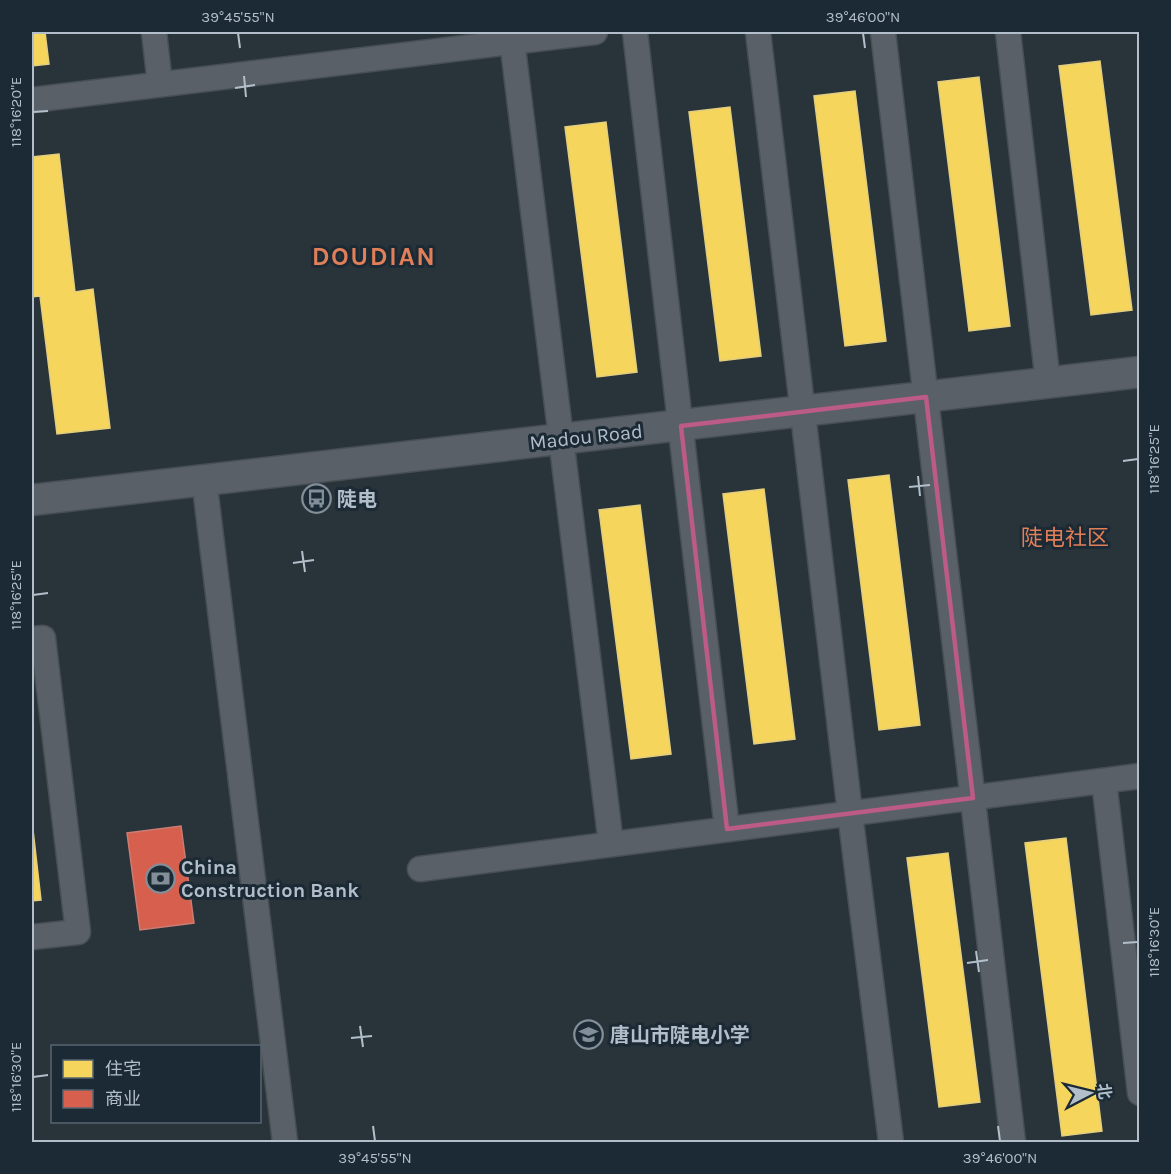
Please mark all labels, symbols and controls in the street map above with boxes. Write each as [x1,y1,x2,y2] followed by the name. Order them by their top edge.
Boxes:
[201,8,275,26] text: 39°45'55"N
[826,8,900,26] text: 39°46'00"N
[7,77,25,147] text: 118°16'20"E
[312,241,436,272] district label: DOUDIAN
[528,420,644,454] street label: Madou Road
[1145,424,1163,494] text: 118°16'25"E
[300,483,332,515] bus stop icon: 陡电
[337,488,377,511] place label: 陡电
[1021,525,1109,551] district label: 陡电社区
[7,560,25,630] text: 118°16'25"E
[181,856,359,902] place label: China Construction Bank
[144,862,176,894] bank icon: China Construction Bank
[1145,907,1163,977] text: 118°16'30"E
[573,1019,605,1051] school or university icon: 唐山市陡电小学
[610,1024,750,1047] place label: 唐山市陡电小学
[7,1042,25,1112] text: 118°16'30"E
[51,1045,261,1123] legend
[105,1058,141,1080] text: 住宅
[1060,1063,1120,1123] north arrow
[1094,1082,1115,1100] text: 北
[105,1088,141,1110] text: 商业
[338,1149,412,1167] text: 39°45'55"N
[963,1149,1037,1167] text: 39°46'00"N

